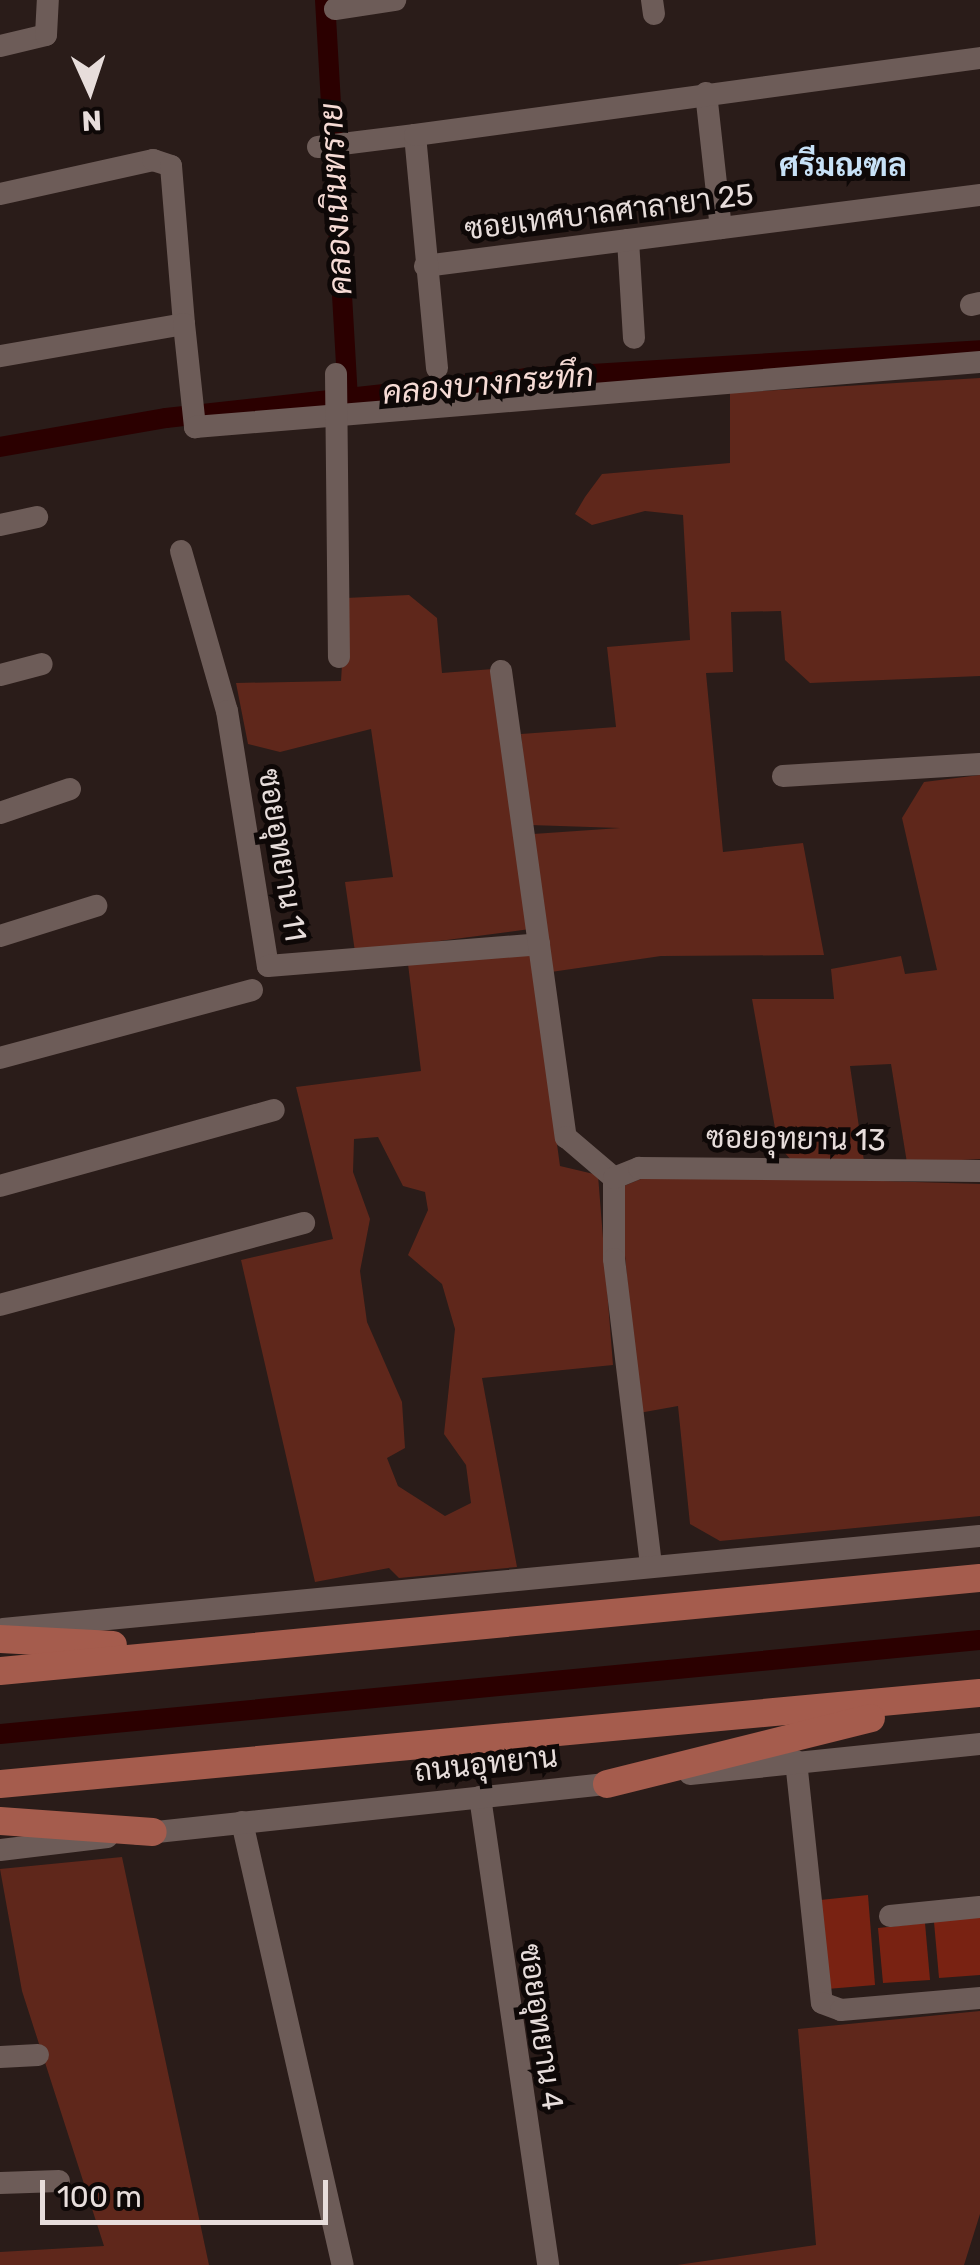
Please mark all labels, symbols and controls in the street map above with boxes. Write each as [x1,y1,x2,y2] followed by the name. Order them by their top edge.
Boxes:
[40,40,140,140] north arrow
[312,102,360,296] water label: คลองเนินทราย
[81,103,103,137] text: N
[779,146,907,184] district label: ศรีมณฑล
[463,176,755,248] street label: ซอยเทศบาลศาลายา 25
[381,356,595,412] water label: คลองบางกระทึก
[251,766,313,944] street label: ซอยอุทยาน 11
[706,1119,886,1159] street label: ซอยอุทยาน 13
[413,1739,559,1789] street label: ถนนอุทยาน
[512,1942,570,2112] street label: ซอยอุทยาน 4
[45,2160,332,2222] scale bar
[57,2179,142,2215] text: 100 m

